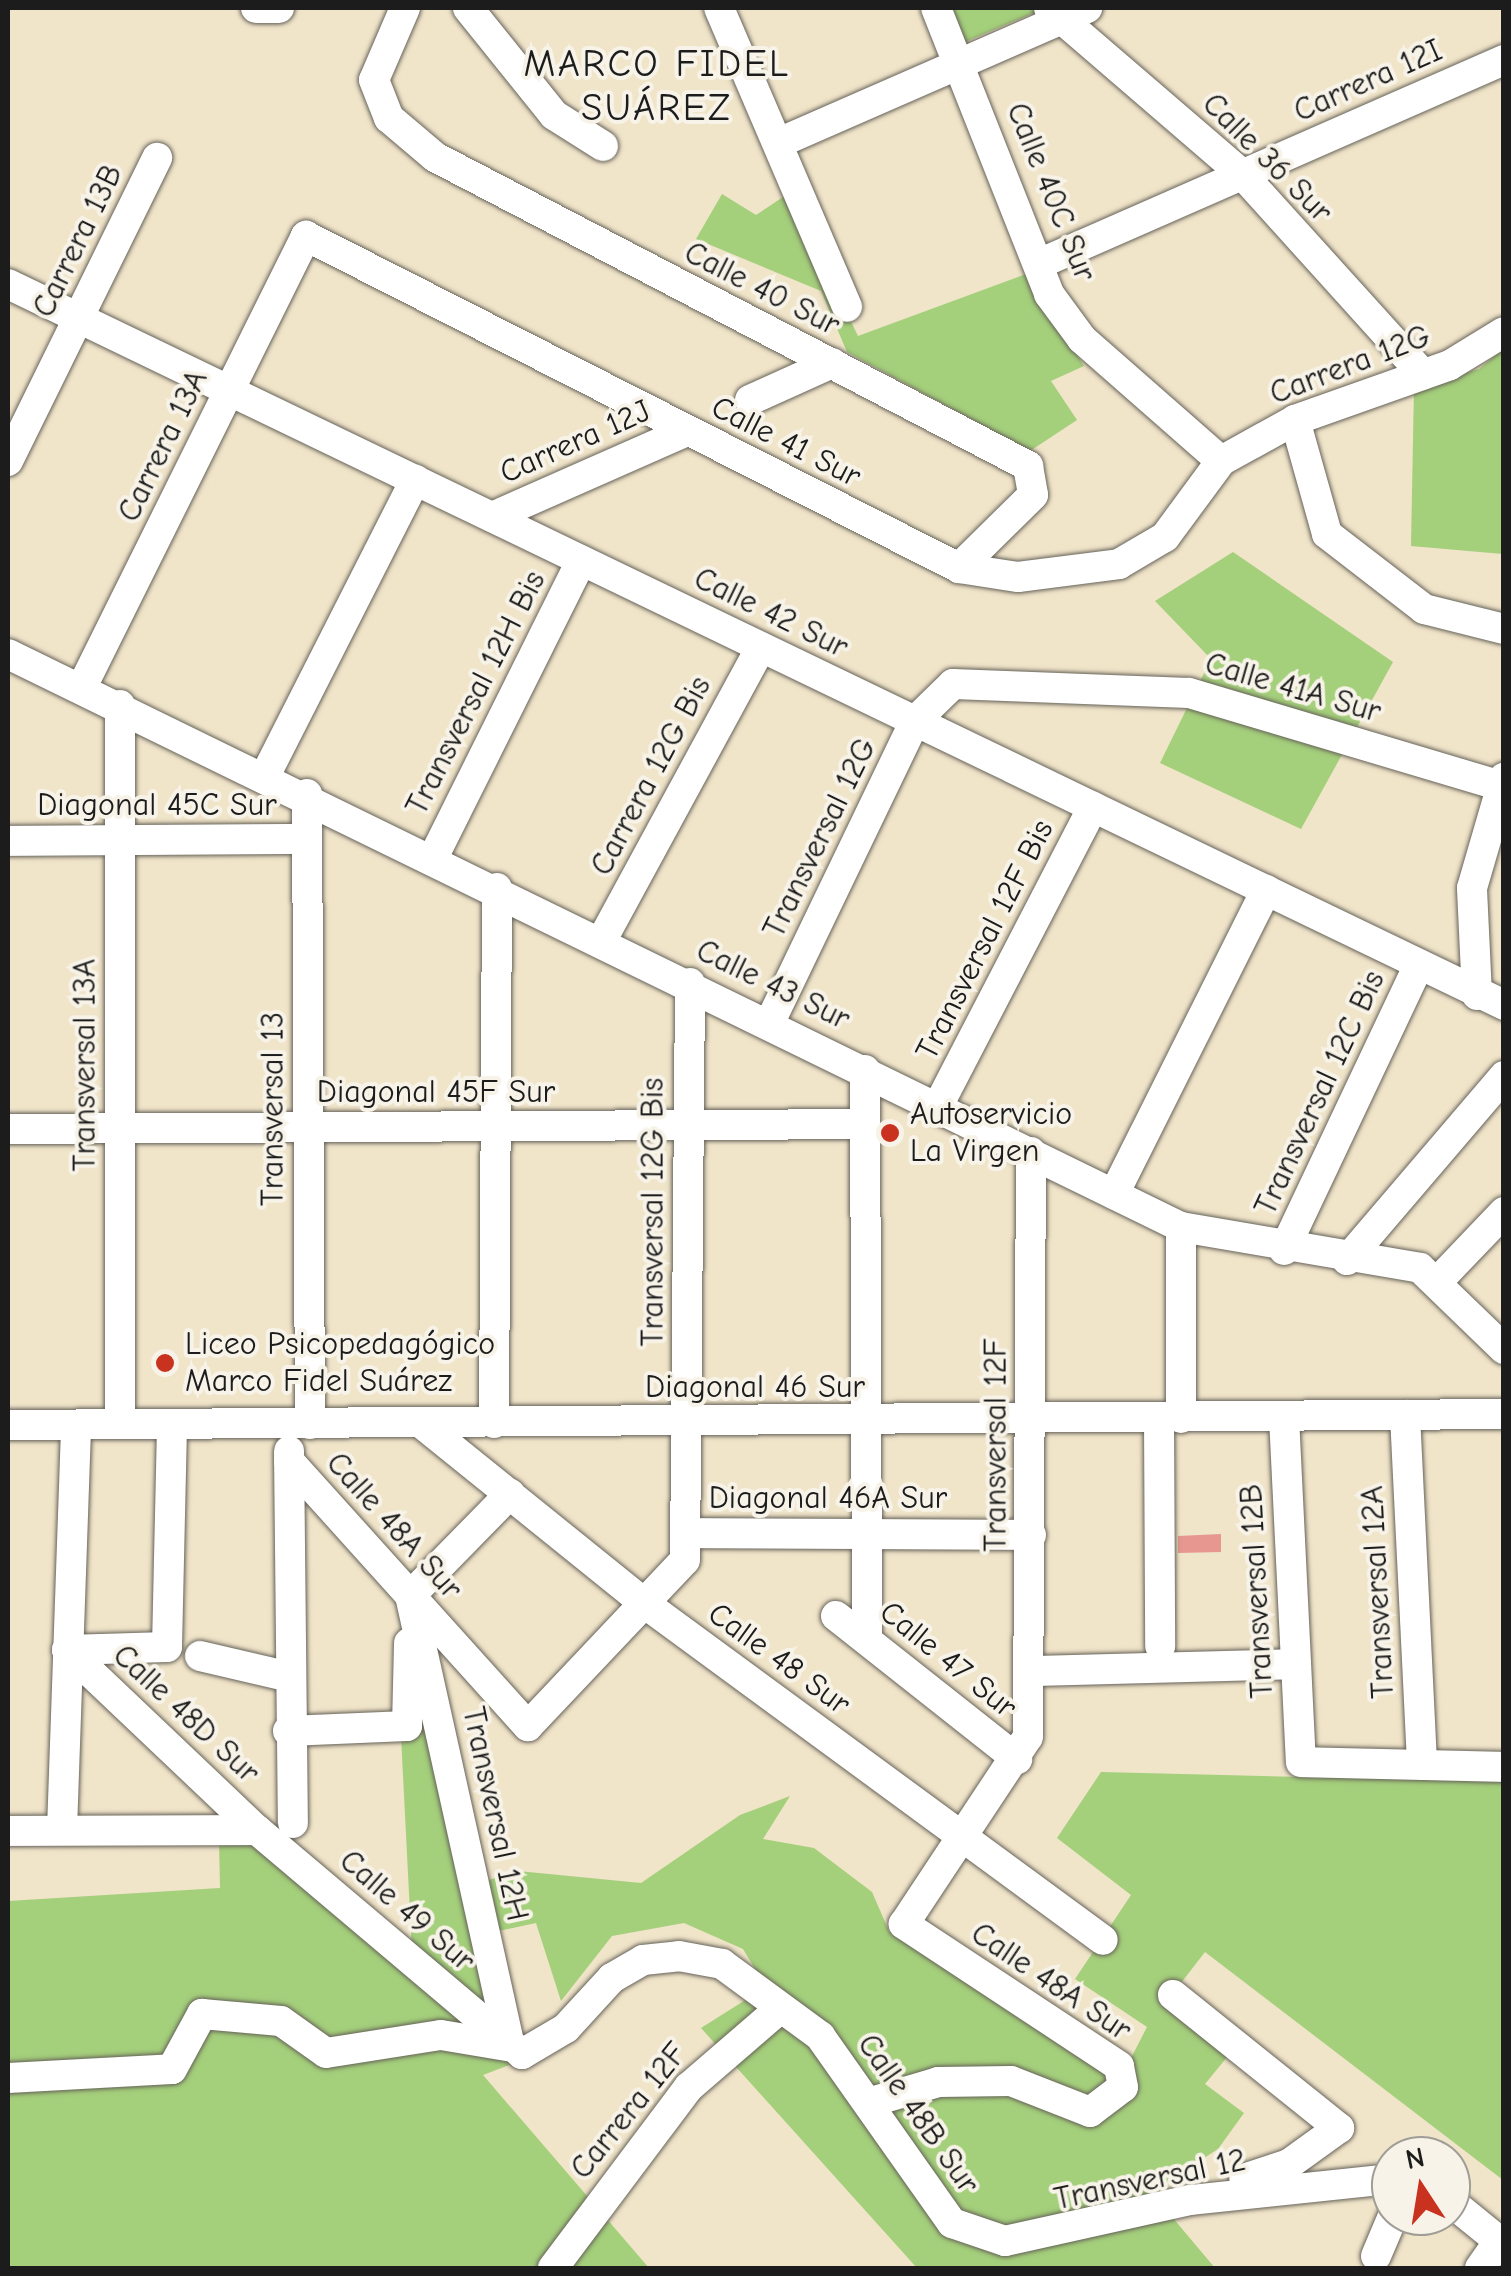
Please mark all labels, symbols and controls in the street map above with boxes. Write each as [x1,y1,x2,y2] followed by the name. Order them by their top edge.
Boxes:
[1288,31,1448,131] street label: Carrera 12I
[523,42,791,132] district label: MARCO FIDEL SUÁREZ
[1194,85,1340,231] street label: Calle 36 Sur
[998,97,1104,287] street label: Calle 40C Sur
[25,158,131,324] street label: Carrera 13B
[678,233,846,345] street label: Calle 40 Sur
[1264,317,1436,413] street label: Carrera 12G
[110,364,216,528] street label: Carrera 13A
[705,388,867,496] street label: Calle 41 Sur
[494,392,656,492] street label: Carrera 12J
[688,559,854,667] street label: Calle 42 Sur
[398,565,554,821] street label: Transversal 12H Bis
[1201,645,1385,731] street label: Calle 41A Sur
[582,670,720,882] street label: Carrera 12G Bis
[755,732,885,944] street label: Transversal 12G
[37,786,277,824] street label: Diagonal 45C Sur
[908,814,1062,1066] street label: Transversal 12F Bis
[690,931,856,1039] street label: Calle 43 Sur
[66,959,104,1171] street label: Transversal 13A
[1247,965,1393,1221] street label: Transversal 12C Bis
[254,1012,292,1206] street label: Transversal 13
[317,1073,555,1111] street label: Diagonal 45F Sur
[634,1078,672,1346] street label: Transversal 12G Bis
[910,1096,1072,1171] place label: Autoservicio La Virgen
[879,1122,901,1144] marker: Autoservicio La Virgen
[185,1326,495,1401] place label: Liceo Psicopedagógico Marco Fidel Suárez
[977,1338,1015,1552] street label: Transversal 12F
[154,1352,176,1374] marker: Liceo Psicopedagógico Marco Fidel Suárez
[645,1368,865,1406] street label: Diagonal 46 Sur
[318,1444,470,1608] street label: Calle 48A Sur
[709,1479,947,1517] street label: Diagonal 46A Sur
[1232,1483,1282,1699] street label: Transversal 12B
[1353,1485,1403,1699] street label: Transversal 12A
[872,1593,1024,1727] street label: Calle 47 Sur
[700,1595,858,1723] street label: Calle 48 Sur
[105,1636,267,1792] street label: Calle 48D Sur
[454,1704,536,1924] street label: Transversal 12H
[331,1842,483,1980] street label: Calle 49 Sur
[964,1914,1138,2050] street label: Calle 48A Sur
[849,2027,987,2201] street label: Calle 48B Sur
[562,2035,696,2187] street label: Carrera 12F
[1371,2136,1471,2236] north arrow
[1051,2141,1249,2219] street label: Transversal 12
[1403,2141,1427,2176] text: N

